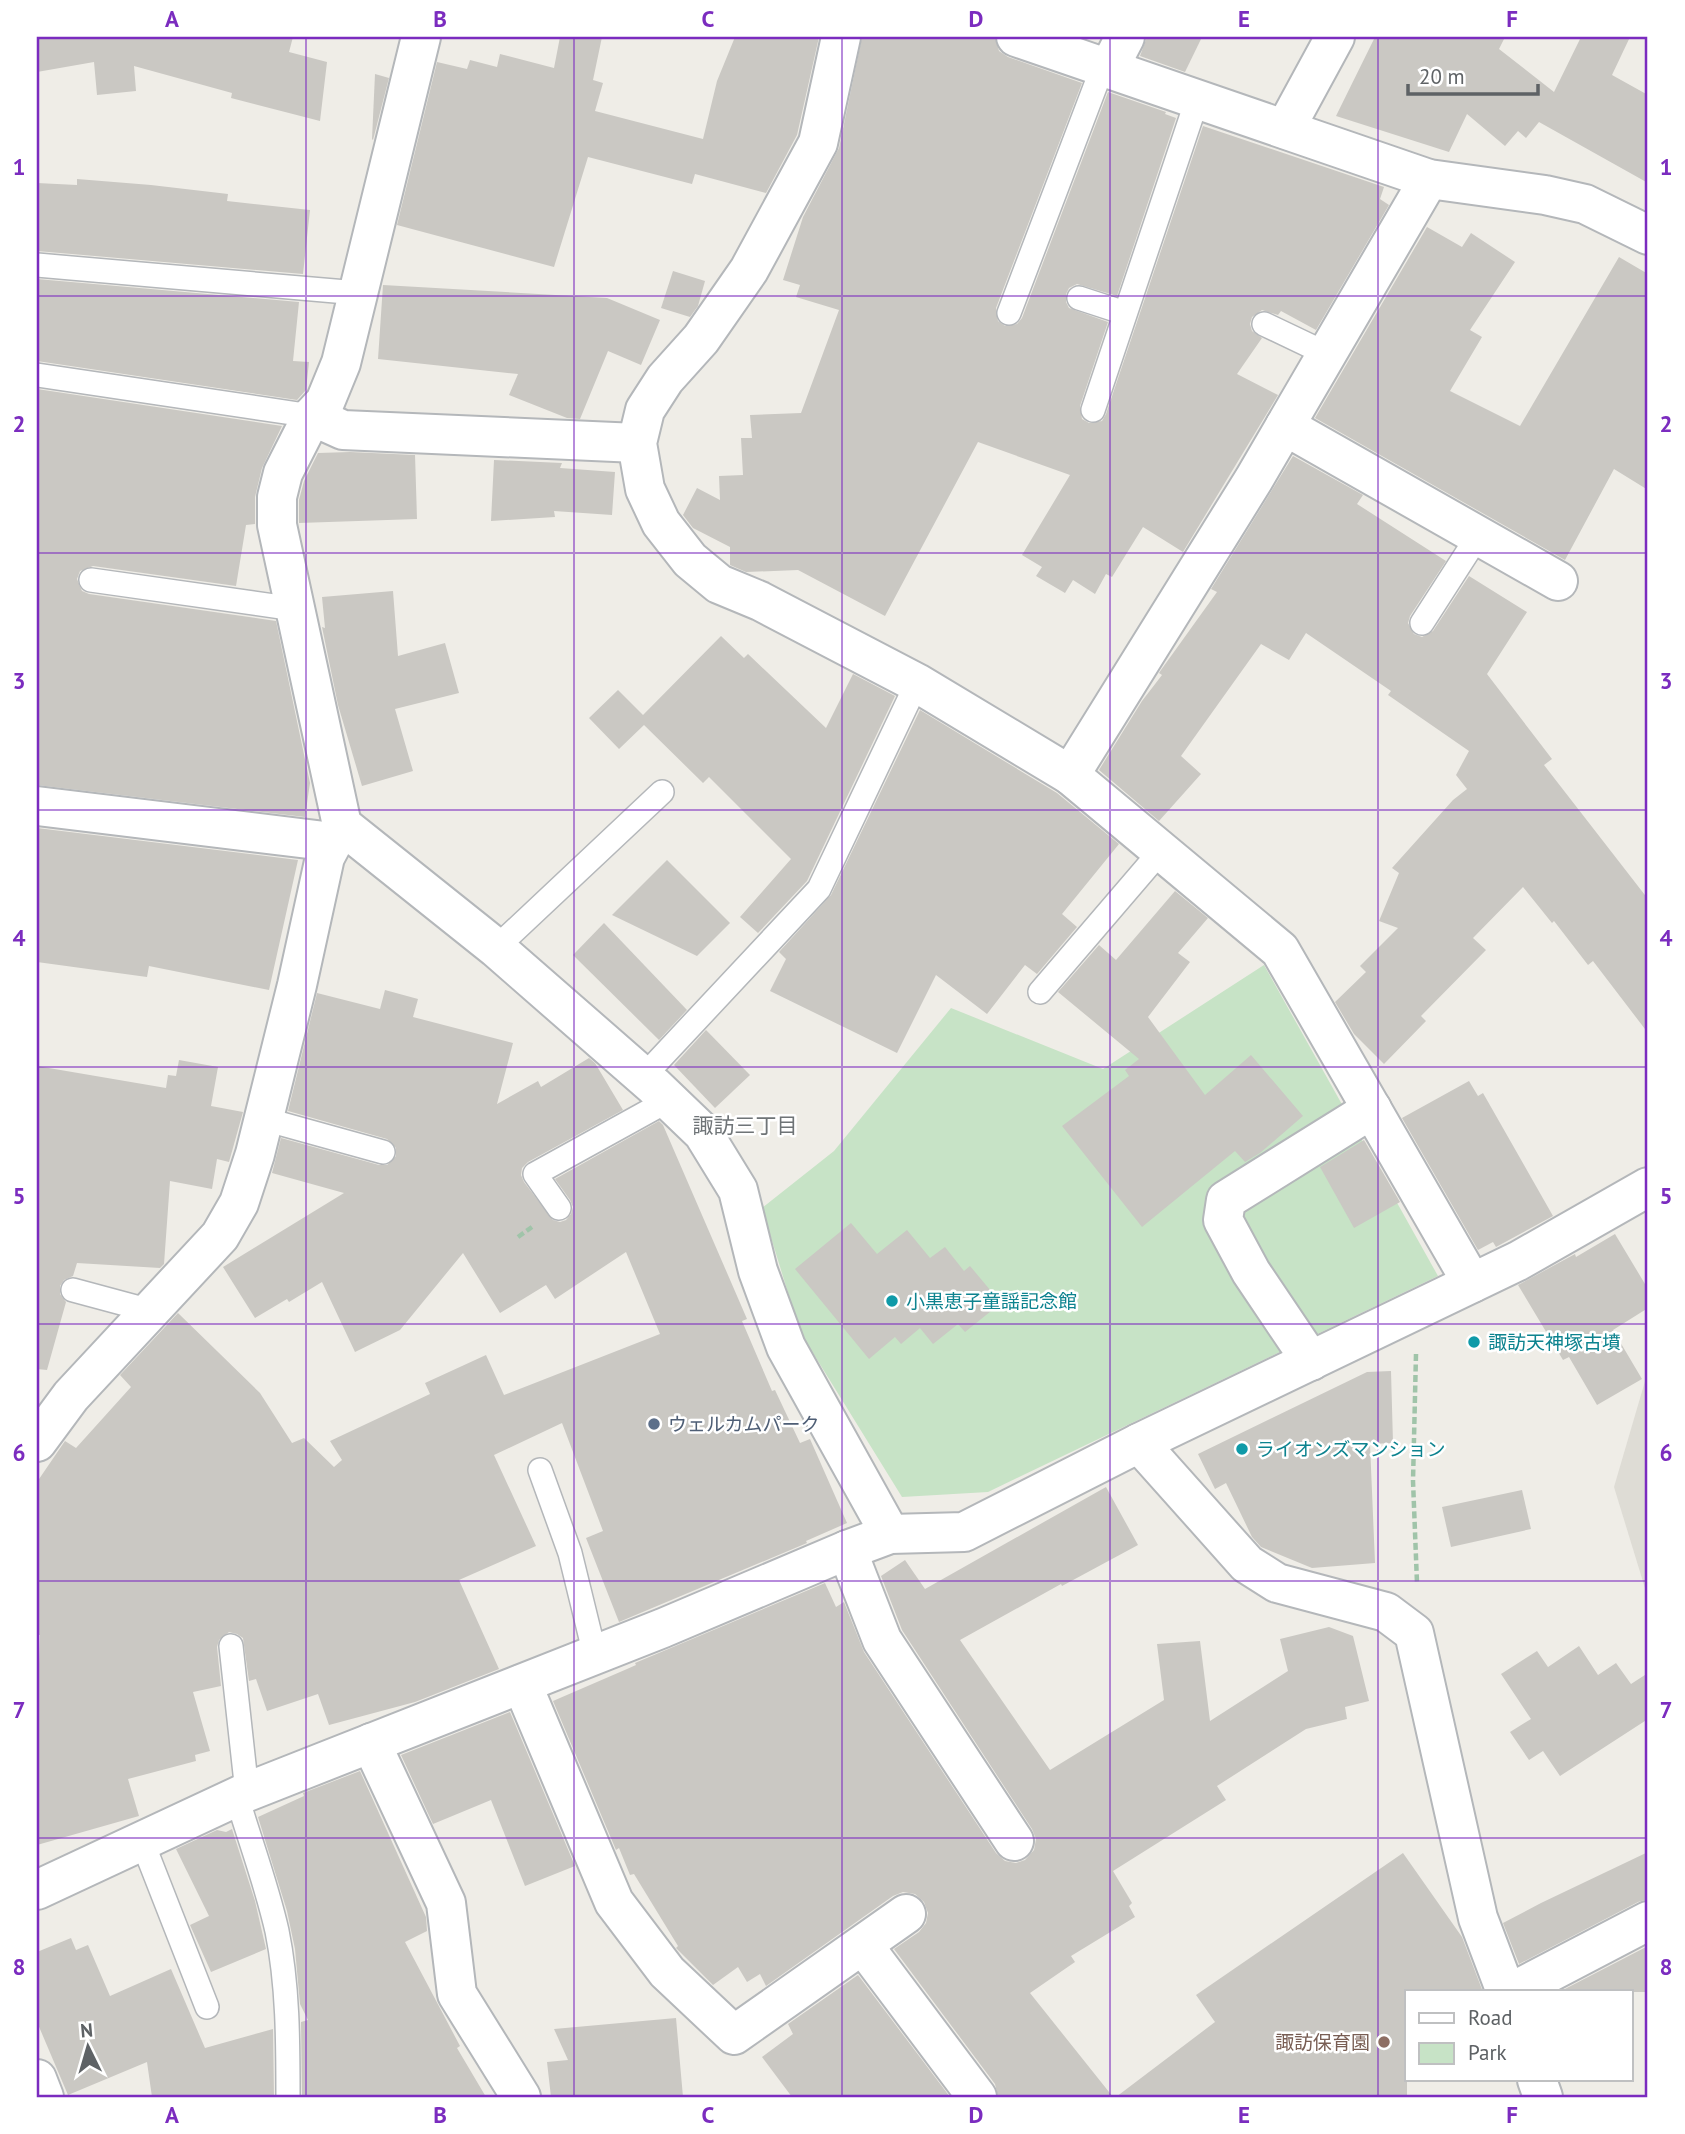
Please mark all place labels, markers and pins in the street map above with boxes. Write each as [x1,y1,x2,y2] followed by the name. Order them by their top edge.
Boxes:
[906,1289,1077,1313] place label: 小黒恵子童謡記念館
[884,1293,900,1309] marker: 小黒恵子童謡記念館
[1488,1330,1621,1354] place label: 諏訪天神塚古墳
[1466,1334,1482,1350] marker: 諏訪天神塚古墳
[668,1412,819,1436] place label: ウェルカムパーク
[646,1416,662,1432] marker: ウェルカムパーク
[1256,1437,1446,1461] place label: ライオンズマンション
[1234,1441,1250,1457] marker: ライオンズマンション
[1275,2030,1370,2054] place label: 諏訪保育園
[1376,2034,1392,2050] marker: 諏訪保育園

